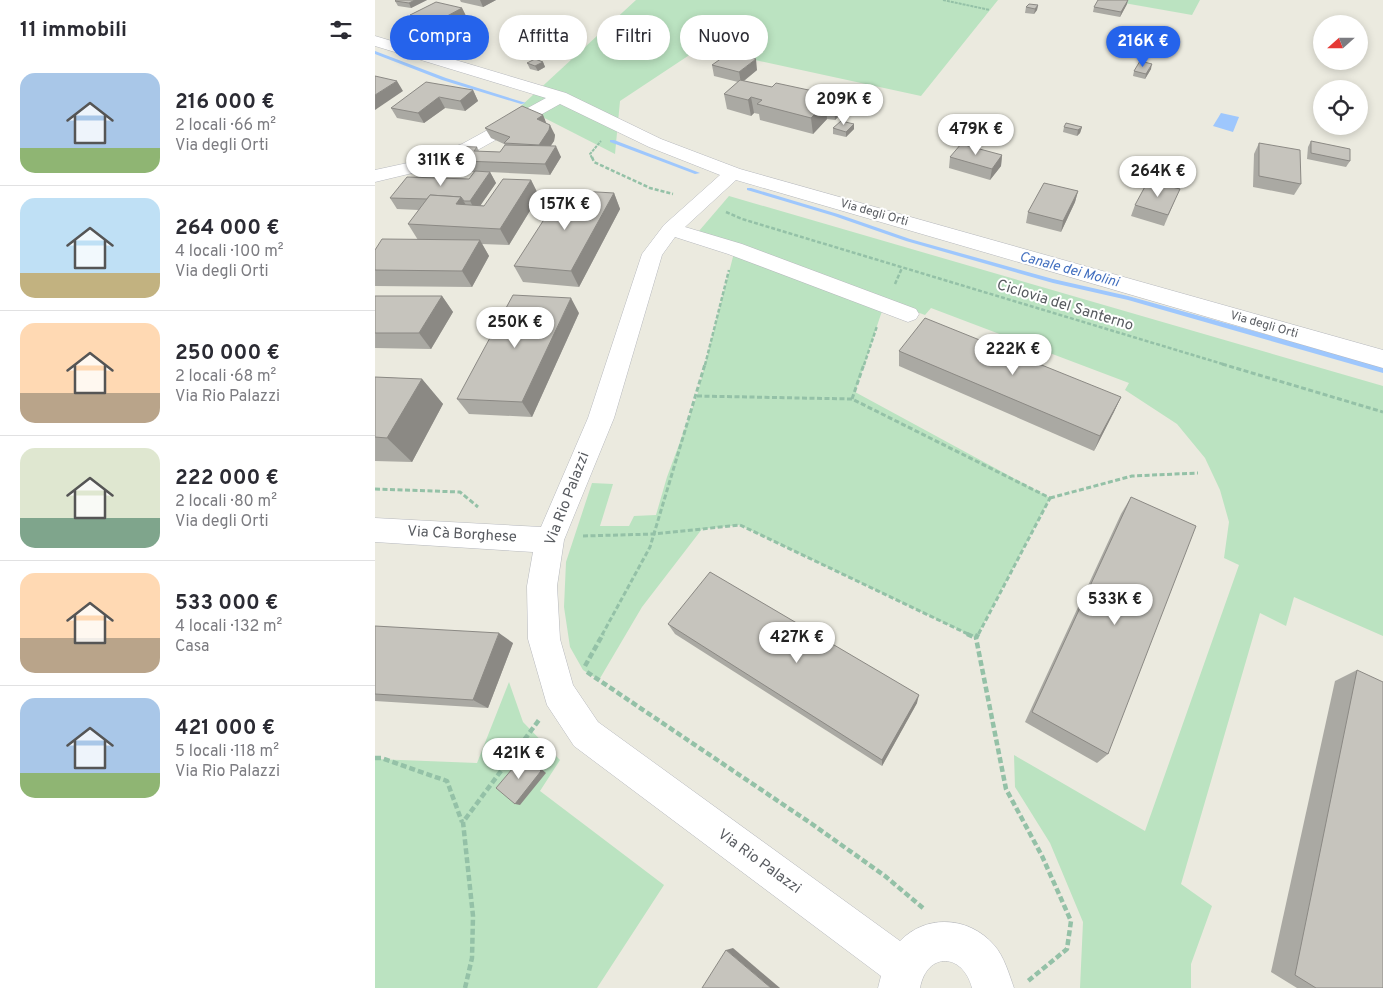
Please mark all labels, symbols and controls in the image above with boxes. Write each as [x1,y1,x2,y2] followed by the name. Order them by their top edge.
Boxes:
[390,15,489,60] chip: Compra
[499,15,587,60] chip: Affitta
[597,15,670,60] chip: Filtri
[680,15,768,60] chip: Nuovo
[1313,15,1367,70] north arrow
[1313,15,1368,135] map controls
[327,16,355,44] icon: filters
[20,17,127,44] text: 11 immobili
[1102,26,1184,68] pin: 216K €
[1117,32,1169,52] text: 216K €
[1313,80,1368,135] button: locate
[803,84,885,126] pin: 209K €
[175,89,275,116] text: 216 000 €
[816,90,872,110] text: 209K €
[60,93,120,153] icon: home
[935,114,1017,156] pin: 479K €
[175,116,276,136] text: 2 locali · 66 m²
[949,120,1003,140] text: 479K €
[175,136,269,156] text: Via degli Orti
[400,144,482,187] pin: 311K €
[417,151,465,171] text: 311K €
[1117,156,1199,198] pin: 264K €
[1130,162,1186,182] text: 264K €
[524,188,606,231] pin: 157K €
[540,195,590,215] text: 157K €
[838,196,910,230] street label: Via degli Orti
[175,215,280,242] text: 264 000 €
[60,218,120,278] icon: home
[175,242,284,262] text: 4 locali · 100 m²
[1017,249,1122,292] water label: Canale dei Molini
[175,262,269,282] text: Via degli Orti
[994,276,1136,336] street label: Ciclovia del Santerno
[474,306,556,349] pin: 250K €
[1228,308,1300,342] street label: Via degli Orti
[487,313,543,333] text: 250K €
[972,334,1054,376] pin: 222K €
[175,340,280,367] text: 250 000 €
[986,340,1040,360] text: 222K €
[60,343,120,403] icon: home
[175,367,276,387] text: 2 locali · 68 m²
[175,387,280,407] text: Via Rio Palazzi
[541,450,595,548] street label: Via Rio Palazzi
[175,465,279,492] text: 222 000 €
[60,468,120,528] icon: home
[175,492,277,512] text: 2 locali · 80 m²
[175,512,269,532] text: Via degli Orti
[407,523,517,547] street label: Via Cà Borghese
[1074,584,1156,626] pin: 533K €
[175,590,278,617] text: 533 000 €
[1088,590,1142,610] text: 533K €
[60,593,120,653] icon: home
[175,617,282,637] text: 4 locali · 132 m²
[756,622,838,664] pin: 427K €
[770,628,824,648] text: 427K €
[175,637,210,657] text: Casa
[175,715,275,742] text: 421 000 €
[60,718,120,778] icon: home
[478,738,560,780] pin: 421K €
[175,742,279,762] text: 5 locali · 118 m²
[493,744,545,764] text: 421K €
[175,762,280,782] text: Via Rio Palazzi
[714,825,804,899] street label: Via Rio Palazzi

